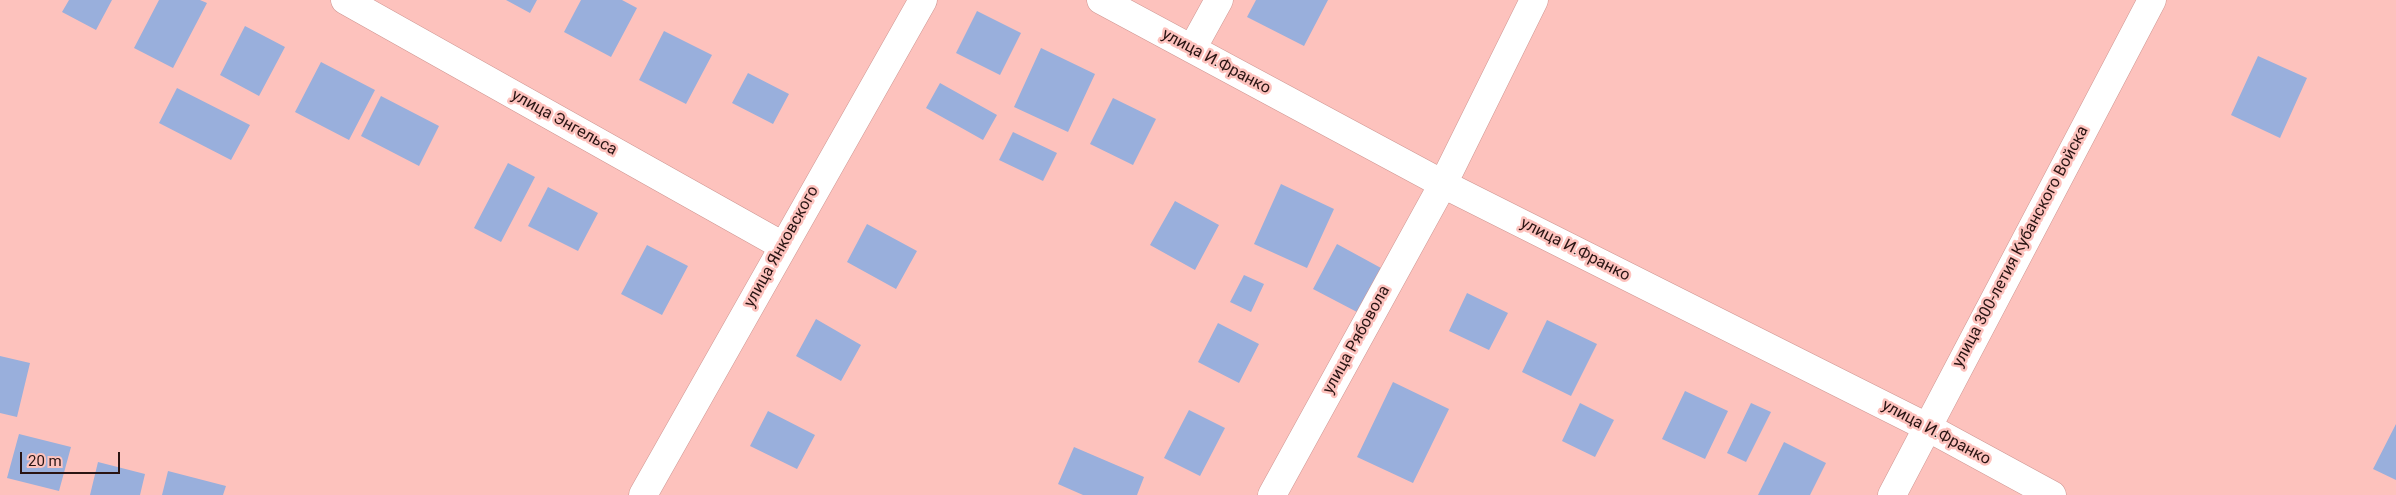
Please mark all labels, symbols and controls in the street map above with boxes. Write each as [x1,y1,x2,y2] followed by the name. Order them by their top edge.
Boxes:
[1158,25,1274,99] street label: улица И.Франко
[508,86,620,160] street label: улица Энгельса
[1949,123,2093,371] street label: улица 300-летия Кубанского Войска
[741,183,823,311] street label: улица Янковского
[1517,214,1633,286] street label: улица И.Франко
[1319,282,1395,398] street label: улица Рябовола
[1878,396,1994,470] street label: улица И.Франко
[22,442,122,474] scale bar
[28,452,62,470] text: 20 m

